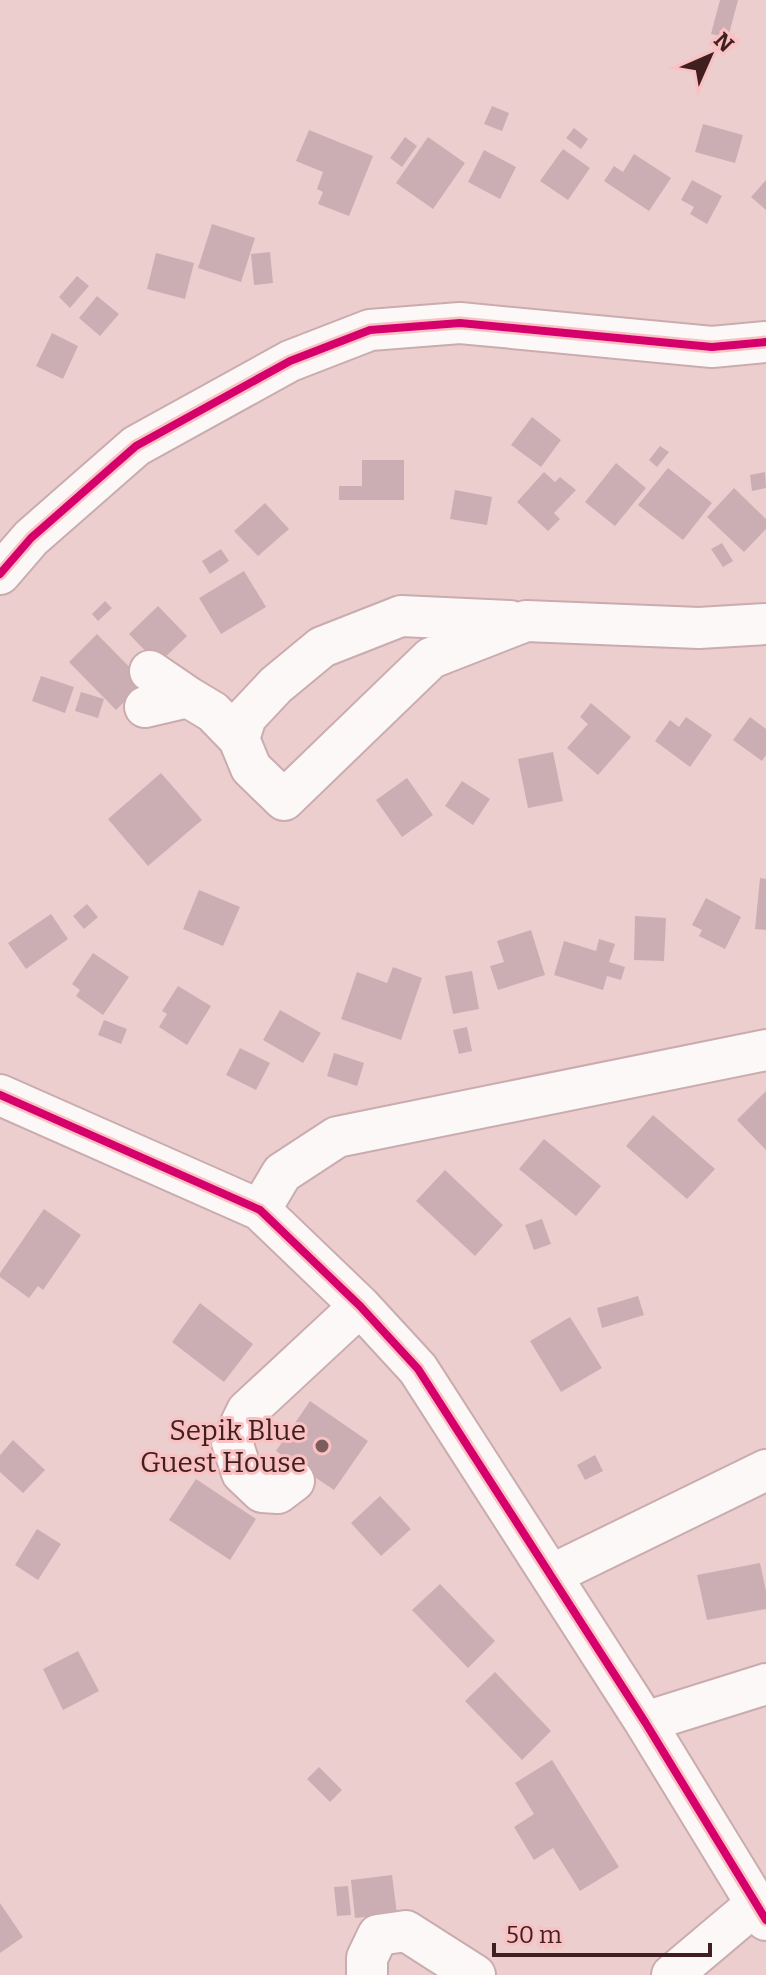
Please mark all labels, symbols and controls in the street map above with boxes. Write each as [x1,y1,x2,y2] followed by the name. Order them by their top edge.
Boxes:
[670,16,750,96] north arrow
[708,27,739,58] text: N
[140,1414,306,1479] place label: Sepik Blue Guest House
[313,1437,331,1455] marker: Sepik Blue Guest House
[494,1907,710,1957] scale bar
[506,1921,562,1949] text: 50 m

